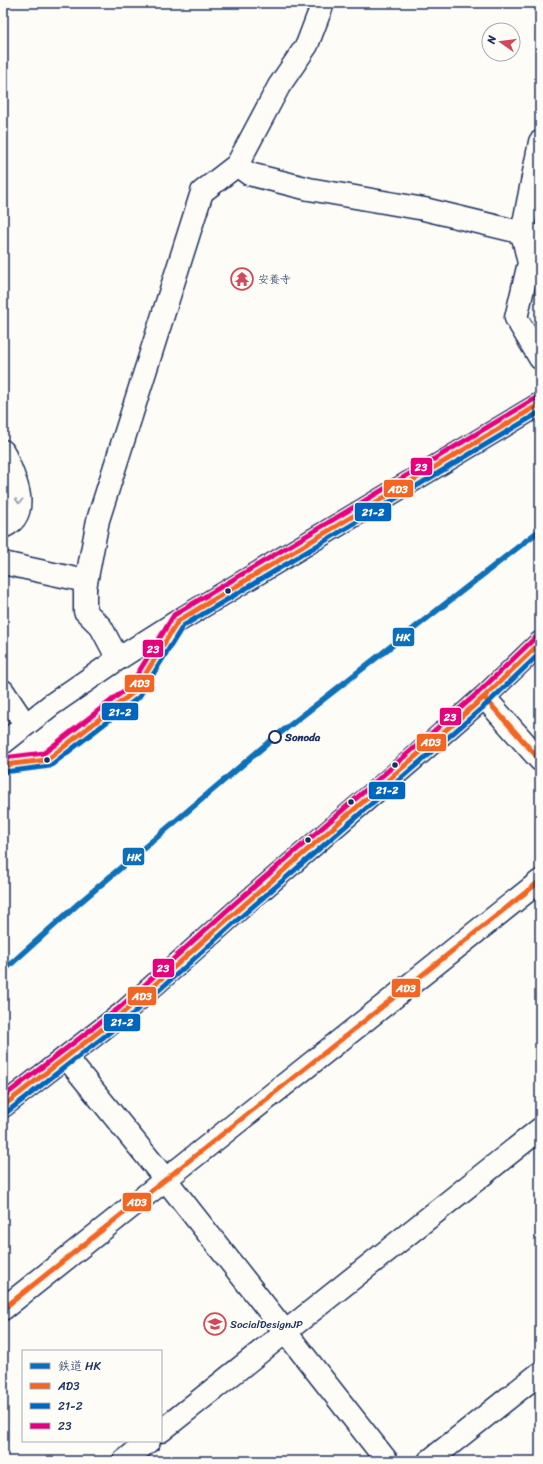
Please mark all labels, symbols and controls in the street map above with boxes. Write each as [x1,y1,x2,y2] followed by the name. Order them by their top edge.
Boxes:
[481,22,521,62] north arrow
[481,33,502,47] text: N
[229,266,255,292] temple icon: 安養寺
[258,270,291,289] place label: 安養寺
[410,457,433,476] line badge: 23
[414,458,428,477] text: 23
[383,479,414,498] line badge: AD3
[387,480,409,499] text: AD3
[14,498,23,504] one-way arrow
[354,502,392,522] line badge: 21-2
[361,503,385,522] text: 21-2
[223,586,233,596] unlabelled marker
[392,627,415,647] line badge: HK
[395,628,412,647] text: HK
[142,639,164,658] line badge: 23
[146,640,160,659] text: 23
[124,674,155,693] line badge: AD3
[129,674,151,693] text: AD3
[101,702,139,721] line badge: 21-2
[108,703,132,722] text: 21-2
[439,707,462,726] line badge: 23
[443,708,457,727] text: 23
[284,728,321,747] place label: Sonoda
[268,730,282,744] marker: Sonoda
[416,733,447,752] line badge: AD3
[420,733,442,752] text: AD3
[42,755,52,765] unlabelled marker
[390,760,400,770] unlabelled marker
[368,781,406,800] line badge: 21-2
[375,781,399,800] text: 21-2
[346,797,356,807] unlabelled marker
[303,835,313,845] unlabelled marker
[122,847,145,866] line badge: HK
[126,848,143,867] text: HK
[152,958,175,978] line badge: 23
[156,959,170,978] text: 23
[391,978,421,998] line badge: AD3
[395,979,417,998] text: AD3
[127,986,157,1006] line badge: AD3
[131,987,153,1006] text: AD3
[103,1013,141,1032] line badge: 21-2
[110,1013,134,1032] text: 21-2
[122,1192,152,1212] line badge: AD3
[126,1193,148,1212] text: AD3
[202,1311,228,1337] school or university icon: SocialDesignJP
[230,1315,303,1334] place label: SocialDesignJP
[22,1350,162,1442] legend
[58,1355,102,1377] text: 鉄道 HK
[57,1375,80,1397] text: AD3
[58,1395,83,1417] text: 21-2
[58,1415,72,1437] text: 23

